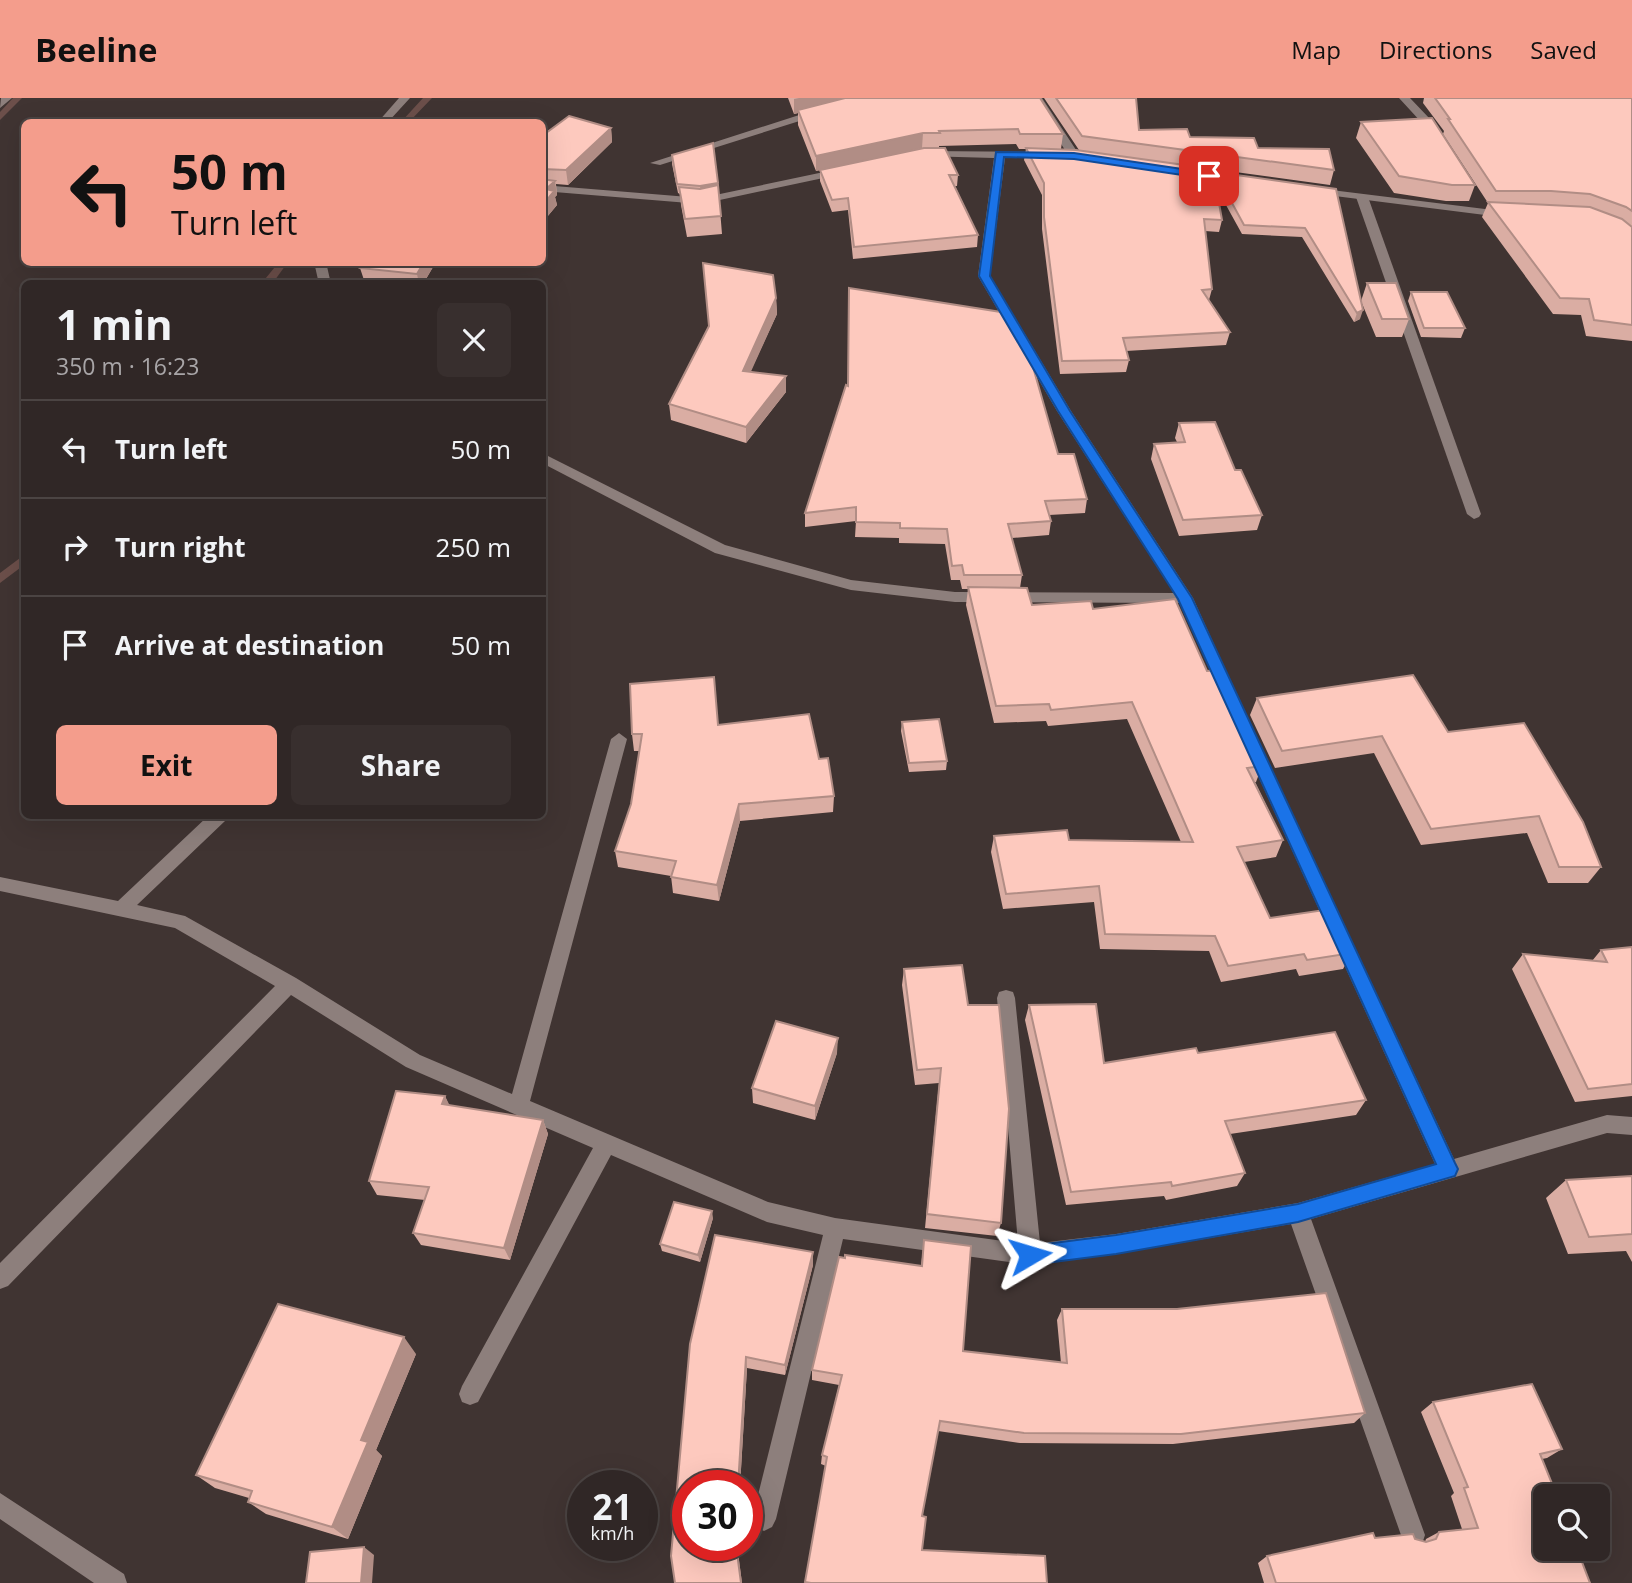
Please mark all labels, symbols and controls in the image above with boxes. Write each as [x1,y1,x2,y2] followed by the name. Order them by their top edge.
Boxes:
[35,27,158,72] text: Beeline
[1291,33,1341,66] text: Map
[1379,33,1492,66] text: Directions
[1530,33,1597,66] text: Saved
[171,138,288,204] text: 50 m
[1179,146,1239,206] pin
[56,147,147,238] icon: left
[1190,157,1228,195] icon: arrive
[171,201,297,244] text: Turn left
[56,295,173,352] text: 1 min
[437,303,511,377] button: close
[56,350,199,382] text: 350 m · 16:23
[56,430,94,468] icon: left
[115,431,227,467] text: Turn left
[450,431,511,467] text: 50 m
[56,528,94,566] icon: right
[115,529,246,565] text: Turn right
[436,529,511,565] text: 250 m
[56,626,94,664] icon: arrive
[115,627,384,663] text: Arrive at destination
[450,627,511,663] text: 50 m
[56,725,277,805] button: Exit
[291,725,511,805] button: Share
[993,1218,1067,1292] position arrow
[672,1470,763,1561] speed limit sign: 30
[592,1483,633,1530] text: 21
[1533,1484,1610,1561] map controls
[1533,1484,1610,1561] button: search
[591,1521,634,1545] text: km/h

